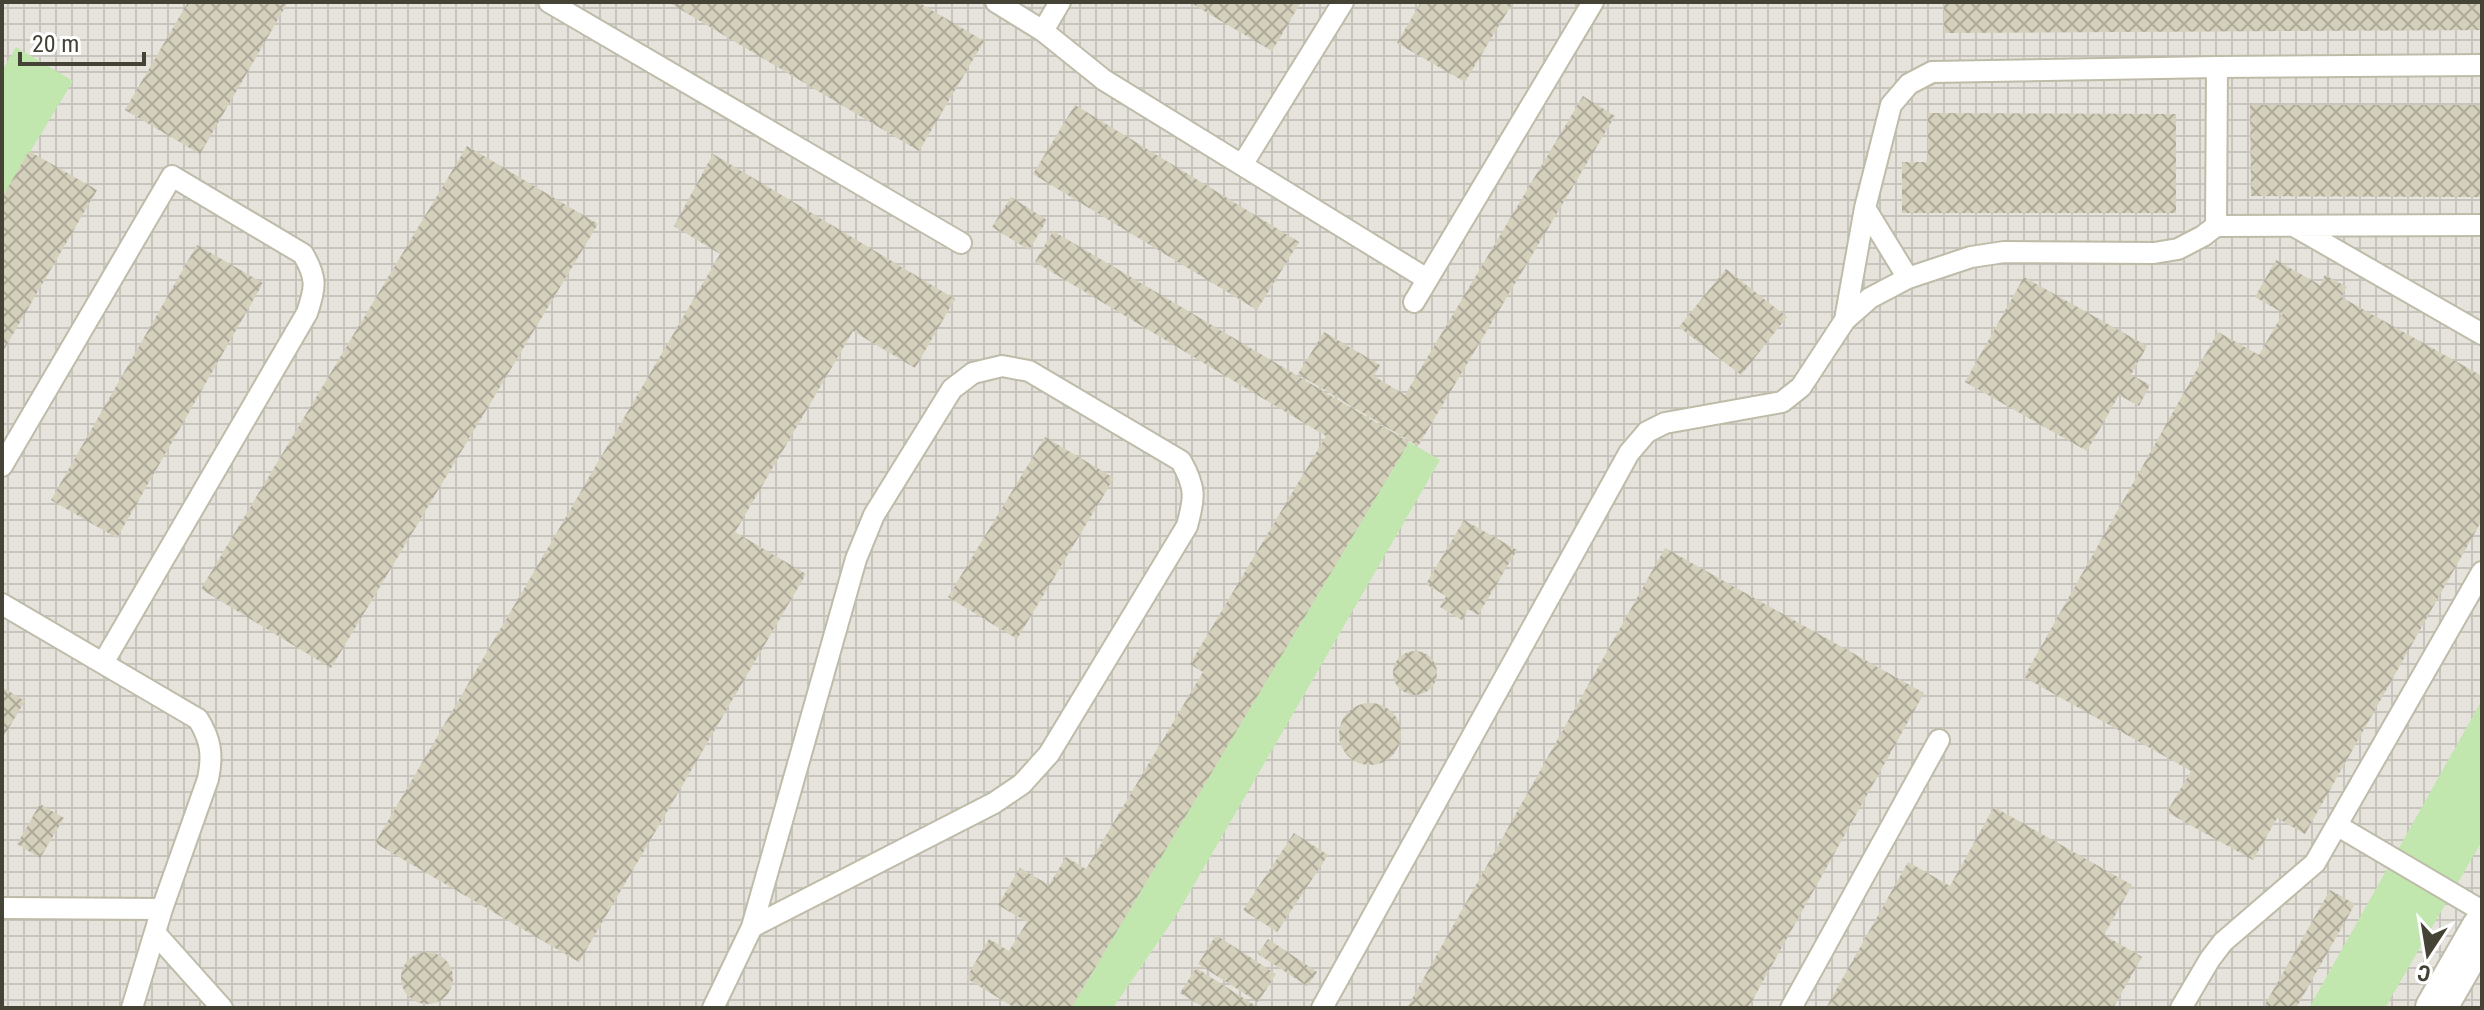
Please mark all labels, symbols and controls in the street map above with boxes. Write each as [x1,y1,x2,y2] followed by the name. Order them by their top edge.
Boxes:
[20,16,144,66] scale bar
[32,30,79,58] text: 20 m
[2388,914,2468,994] north arrow
[2415,960,2433,987] text: С

